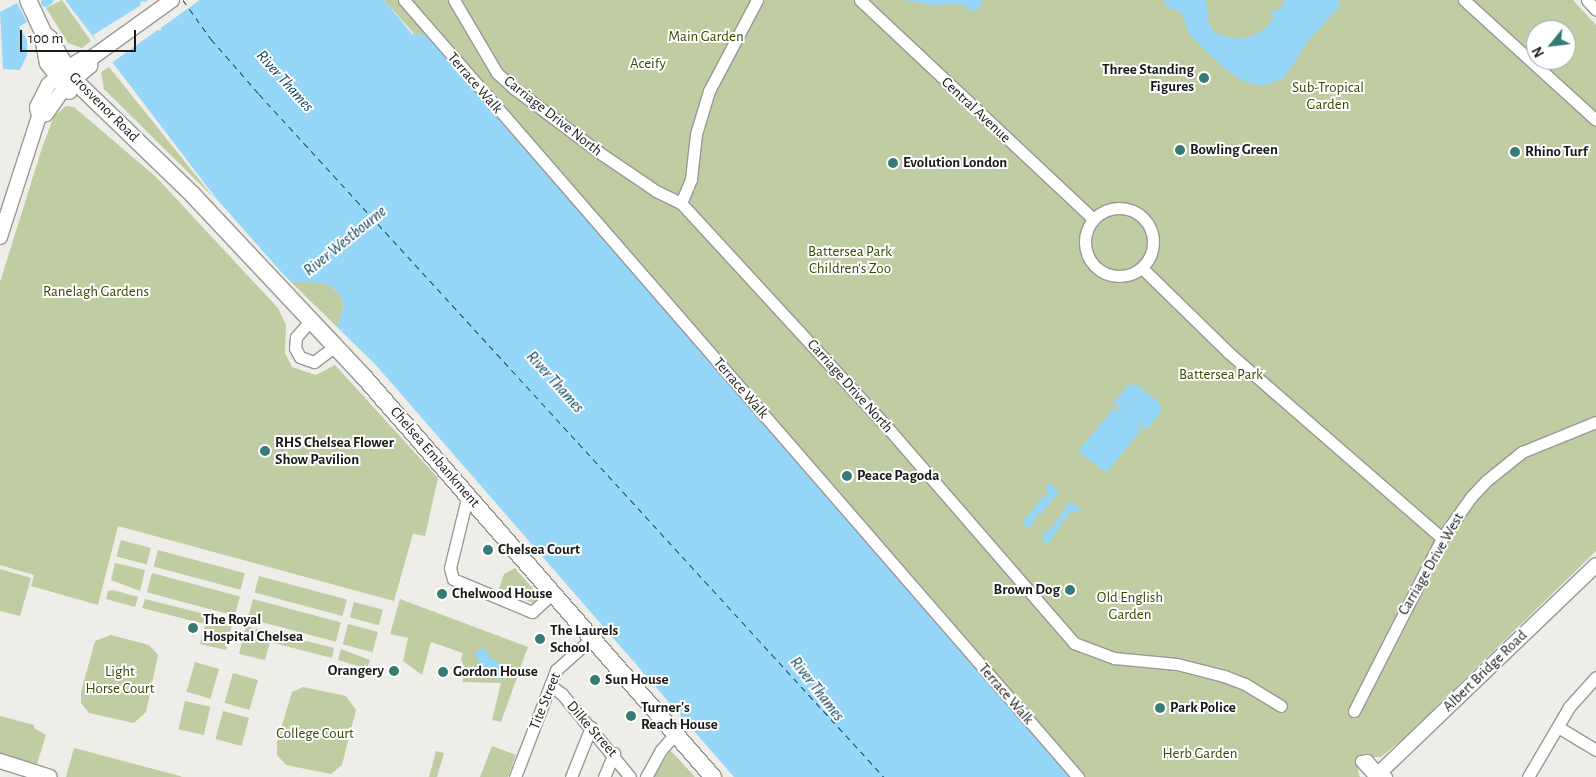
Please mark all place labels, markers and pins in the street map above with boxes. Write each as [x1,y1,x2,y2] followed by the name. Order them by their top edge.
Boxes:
[1102,60,1194,95] place label: Three Standing Figures
[1198,72,1210,84] marker: Three Standing Figures
[1190,141,1278,159] place label: Bowling Green
[1525,143,1588,161] place label: Rhino Turf
[1174,144,1186,156] marker: Bowling Green
[1509,146,1521,158] marker: Rhino Turf
[903,154,1007,172] place label: Evolution London
[887,157,899,169] marker: Evolution London
[275,433,394,468] place label: RHS Chelsea Flower Show Pavilion
[259,445,271,457] marker: RHS Chelsea Flower Show Pavilion
[857,467,939,485] place label: Peace Pagoda
[841,470,853,482] marker: Peace Pagoda
[498,541,580,559] place label: Chelsea Court
[482,544,494,556] marker: Chelsea Court
[994,581,1060,599] place label: Brown Dog
[1064,584,1076,596] marker: Brown Dog
[452,585,552,603] place label: Chelwood House
[436,588,448,600] marker: Chelwood House
[203,610,303,645] place label: The Royal Hospital Chelsea
[550,621,618,656] place label: The Laurels School
[187,622,199,634] marker: The Royal Hospital Chelsea
[534,633,546,645] marker: The Laurels School
[328,662,384,680] place label: Orangery
[453,663,538,681] place label: Gordon House
[388,665,400,677] marker: Orangery
[437,666,449,678] marker: Gordon House
[605,671,669,689] place label: Sun House
[589,674,601,686] marker: Sun House
[641,698,718,733] place label: Turner's Reach House
[1170,699,1236,717] place label: Park Police
[1154,702,1166,714] marker: Park Police
[625,710,637,722] marker: Turner's Reach House

